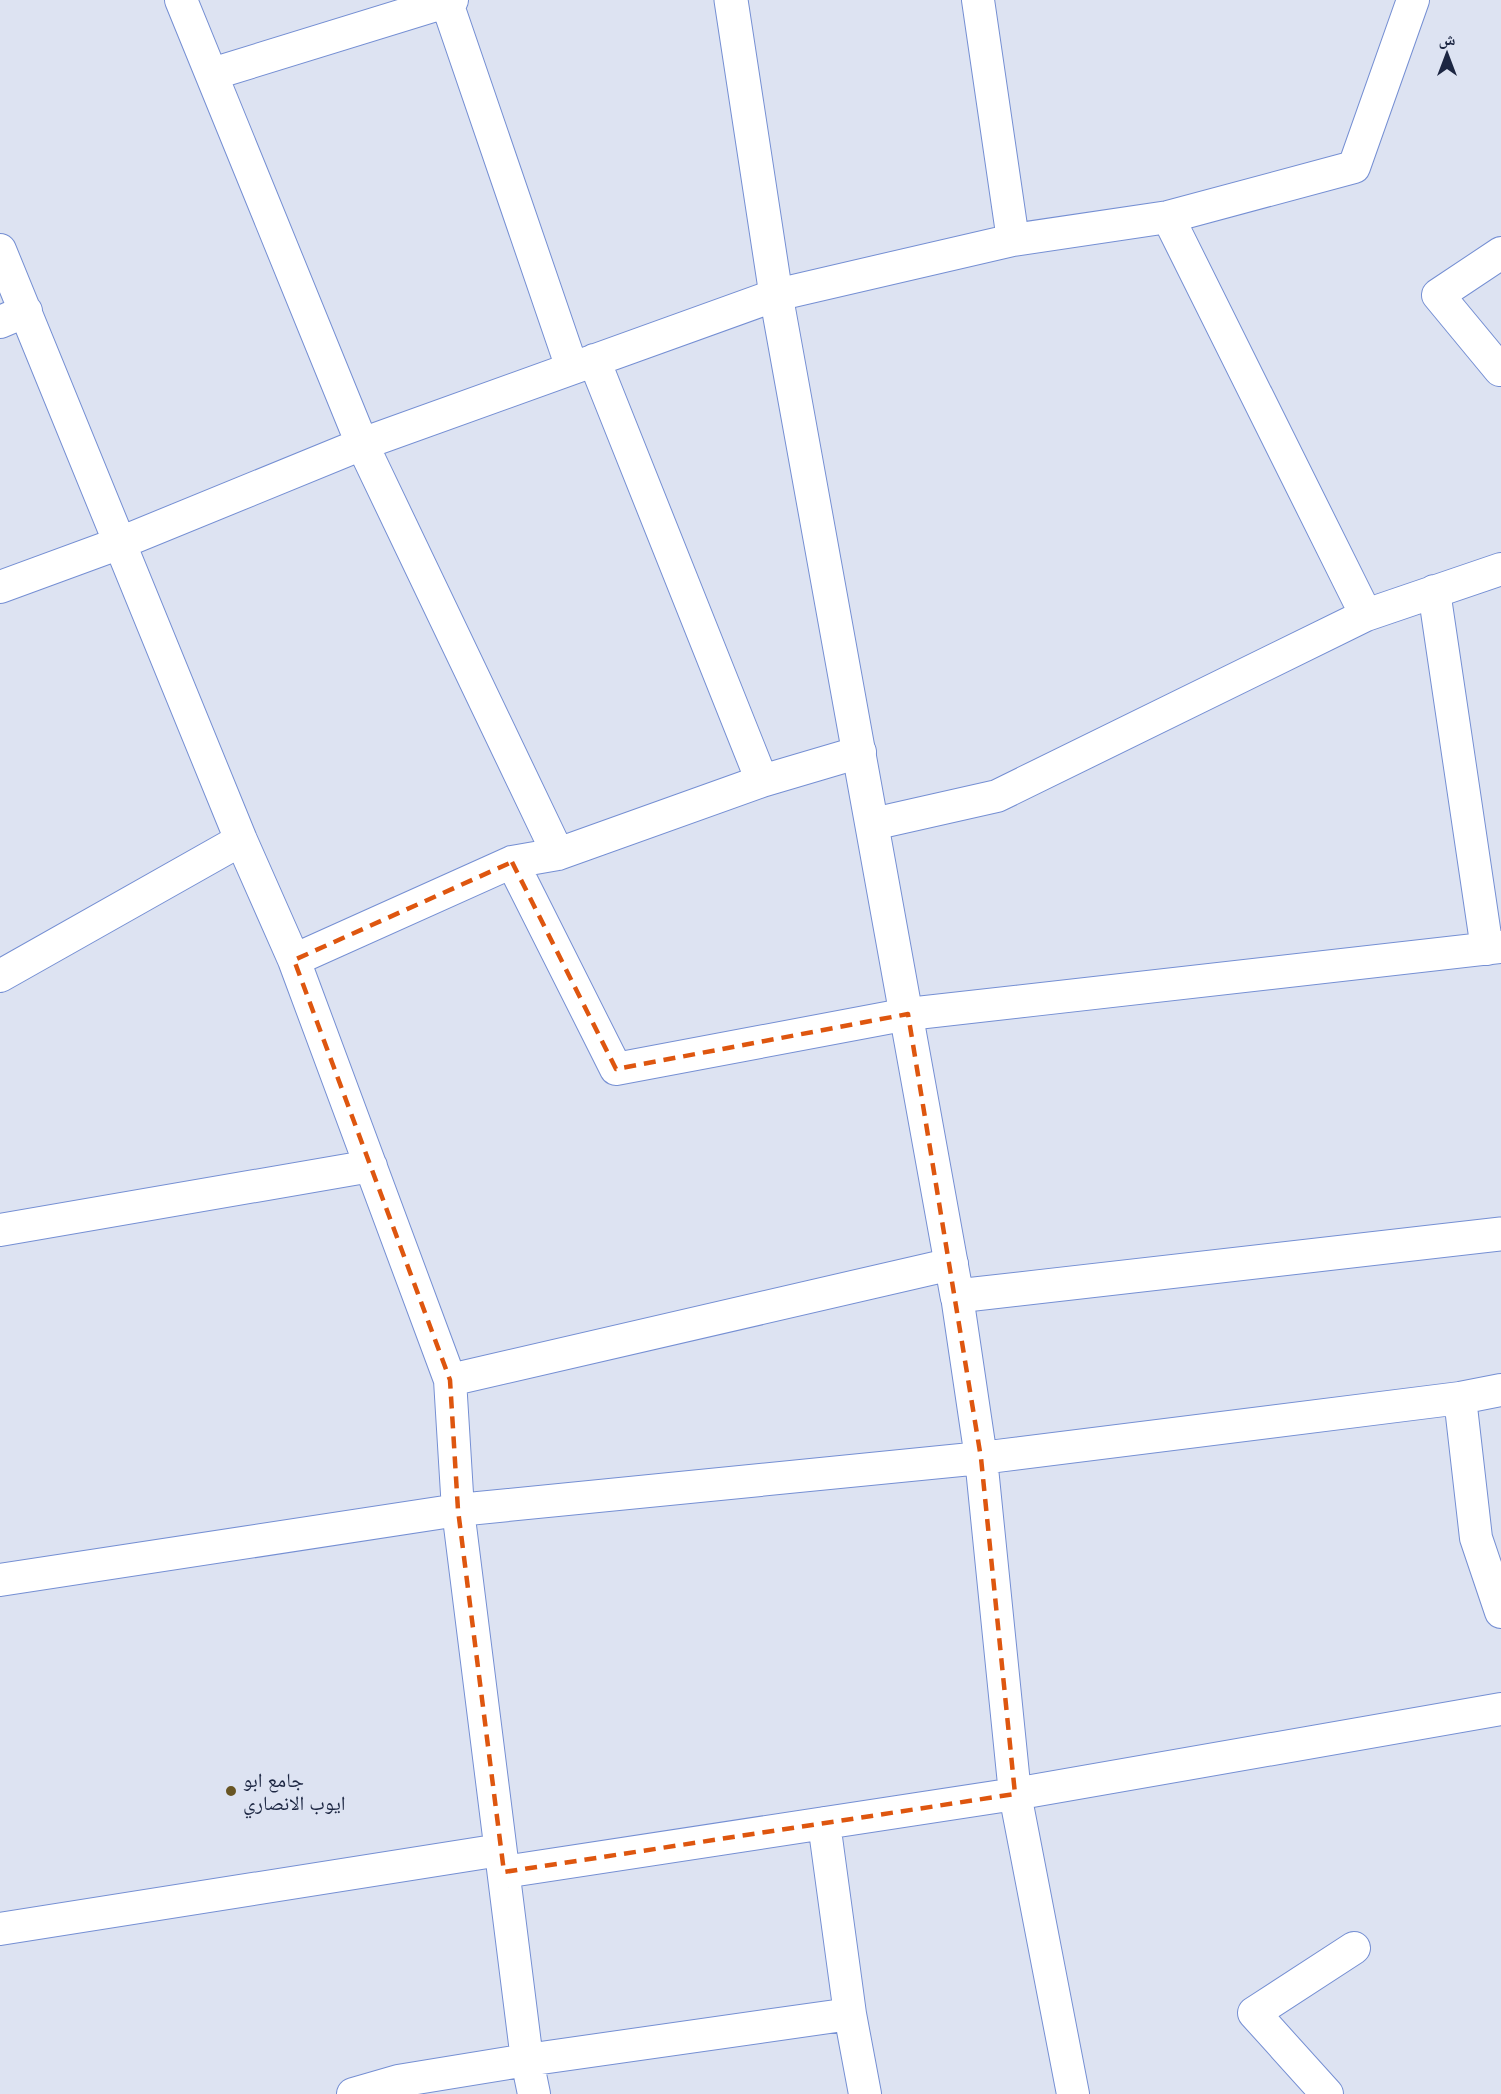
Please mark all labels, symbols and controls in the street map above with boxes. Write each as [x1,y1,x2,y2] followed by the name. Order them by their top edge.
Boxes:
[1417,24,1477,84] north arrow
[1439,30,1456,49] text: ش
[243,1768,346,1819] place label: جامع ابو ايوب الانصاري
[224,1784,238,1798] marker: جامع ابو ايوب الانصاري

